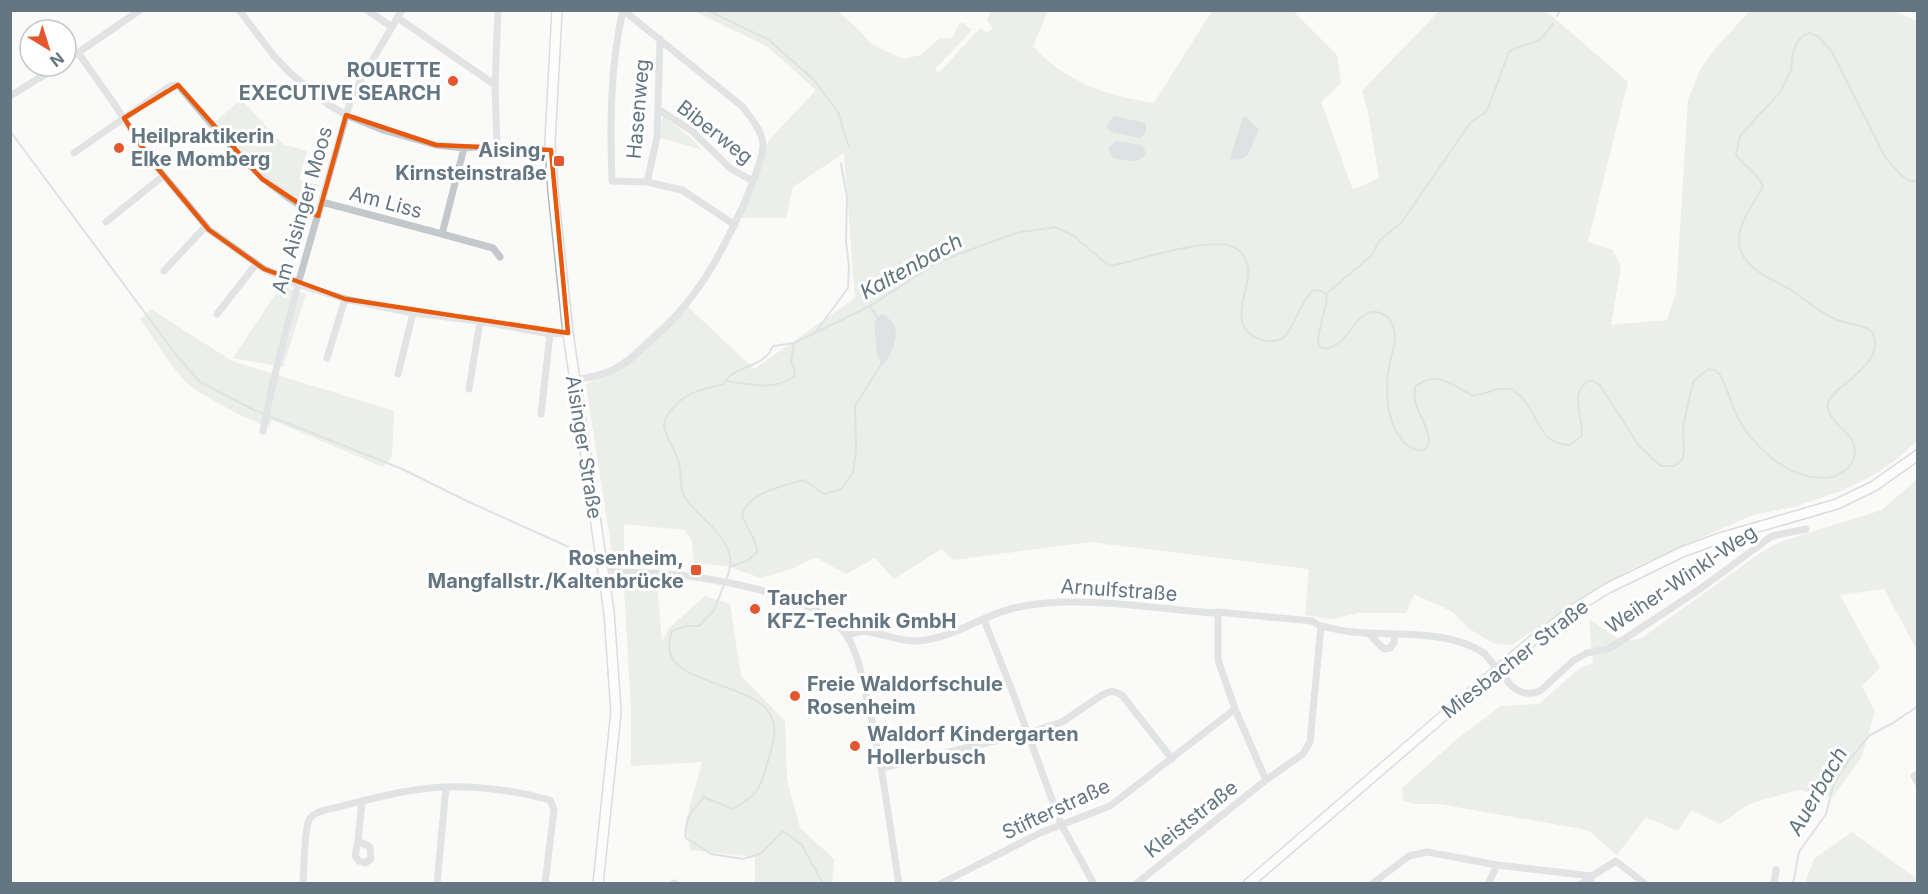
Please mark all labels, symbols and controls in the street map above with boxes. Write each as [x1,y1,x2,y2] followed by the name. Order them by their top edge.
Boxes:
[18,18,78,78] north arrow
[46,48,68,71] text: N
[239,58,441,105] place label: ROUETTE EXECUTIVE SEARCH
[622,58,654,160] street label: Hasenweg
[446,74,460,88] marker: ROUETTE EXECUTIVE SEARCH
[672,95,758,169] street label: Biberweg
[131,124,274,171] place label: Heilpraktikerin Elke Momberg
[267,124,337,296] street label: Am Aisinger Moos
[395,138,547,185] place label: Aising, Kirnsteinstraße
[112,141,126,155] marker: Heilpraktikerin Elke Momberg
[552,154,566,168] marker: Aising, Kirnsteinstraße
[347,181,425,223] street label: Am Liss
[856,228,966,304] water label: Kaltenbach
[561,373,607,521] street label: Aisinger Straße
[1601,520,1761,638] street label: Weiher-Winkl-Weg
[428,546,684,593] place label: Rosenheim, Mangfallstr./Kaltenbrücke
[689,563,703,577] marker: Rosenheim, Mangfallstr./Kaltenbrücke
[1060,574,1178,606] street label: Arnulfstraße
[767,586,956,633] place label: Taucher KFZ-Technik GmbH
[1437,594,1593,724] street label: Miesbacher Straße
[748,602,762,616] marker: Taucher KFZ-Technik GmbH
[807,672,1003,719] place label: Freie Waldorfschule Rosenheim
[788,689,802,703] marker: Freie Waldorfschule Rosenheim
[867,722,1079,769] place label: Waldorf Kindergarten Hollerbusch
[848,739,862,753] marker: Waldorf Kindergarten Hollerbusch
[1781,743,1852,840] water label: Auerbach
[998,774,1114,844] street label: Stifterstraße
[1140,775,1242,863] street label: Kleiststraße

